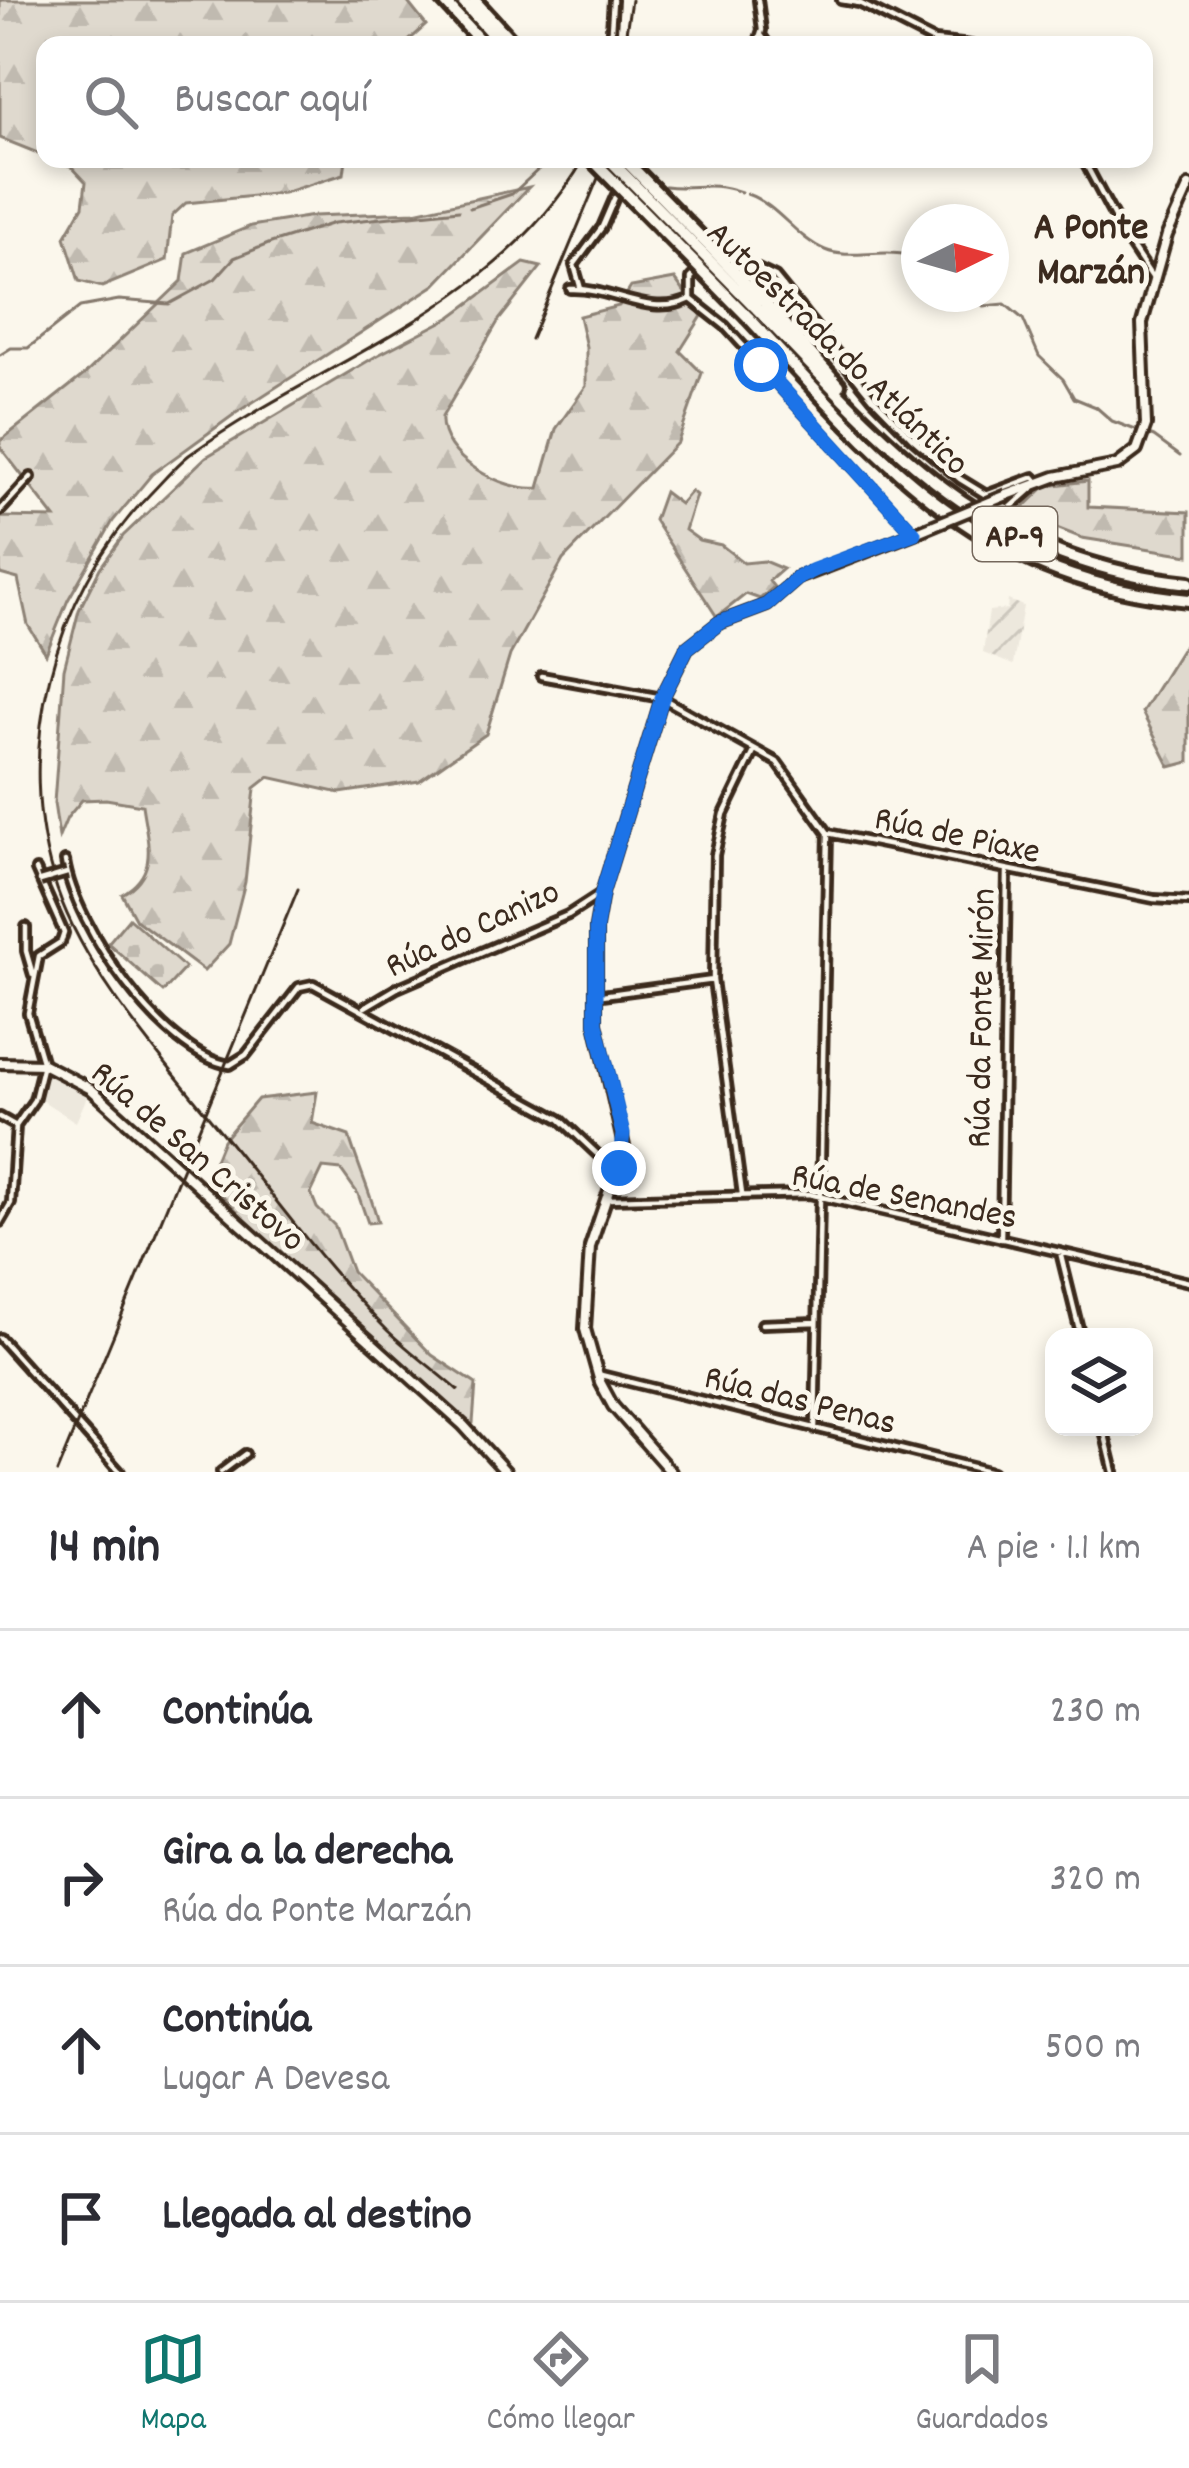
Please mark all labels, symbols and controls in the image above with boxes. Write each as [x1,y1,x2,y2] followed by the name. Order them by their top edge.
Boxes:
[36,36,1153,168] search box
[78,69,144,135] icon: search
[174,70,369,134] text: Buscar aquí
[1034,203,1148,303] district label: A Ponte Marzán
[901,204,1009,312] north arrow
[692,211,979,490] street label: Autoestrada do Atlántico
[734,338,788,392] route start
[973,507,1057,561] road number: AP-9
[869,795,1044,881] street label: Rúa de Piaxe
[378,868,569,995] street label: Rúa do Canizo
[956,888,1012,1149] street label: Rúa da Fonte Mirón
[77,1050,315,1267] street label: Rúa de San Cristovo
[592,1141,646,1195] route end
[787,1152,1021,1246] street label: Rúa de Senandes
[1045,1328,1153,1436] map controls
[1045,1328,1153,1436] button: layers
[698,1354,901,1452] street label: Rúa das Penas
[48,1514,160,1586] text: 14 min
[966,1523,1141,1578] text: A pie · 1.1 km
[48,1681,114,1747] icon: ahead
[162,1682,311,1746] text: Continúa
[1050,1686,1141,1741] text: 230 m
[162,1822,452,1886] text: Gira a la derecha
[48,1849,114,1915] icon: right
[1050,1854,1141,1909] text: 320 m
[162,1886,472,1941] text: Rúa da Ponte Marzán
[162,1990,311,2054] text: Continúa
[48,2017,114,2083] icon: ahead
[1045,2022,1141,2077] text: 500 m
[162,2054,389,2109] text: Lugar A Devesa
[48,2185,114,2251] icon: arrive
[162,2186,472,2250] text: Llegada al destino
[140,2326,206,2445] tab: Mapa
[487,2326,635,2445] tab: Cómo llegar
[915,2326,1049,2445] tab: Guardados

